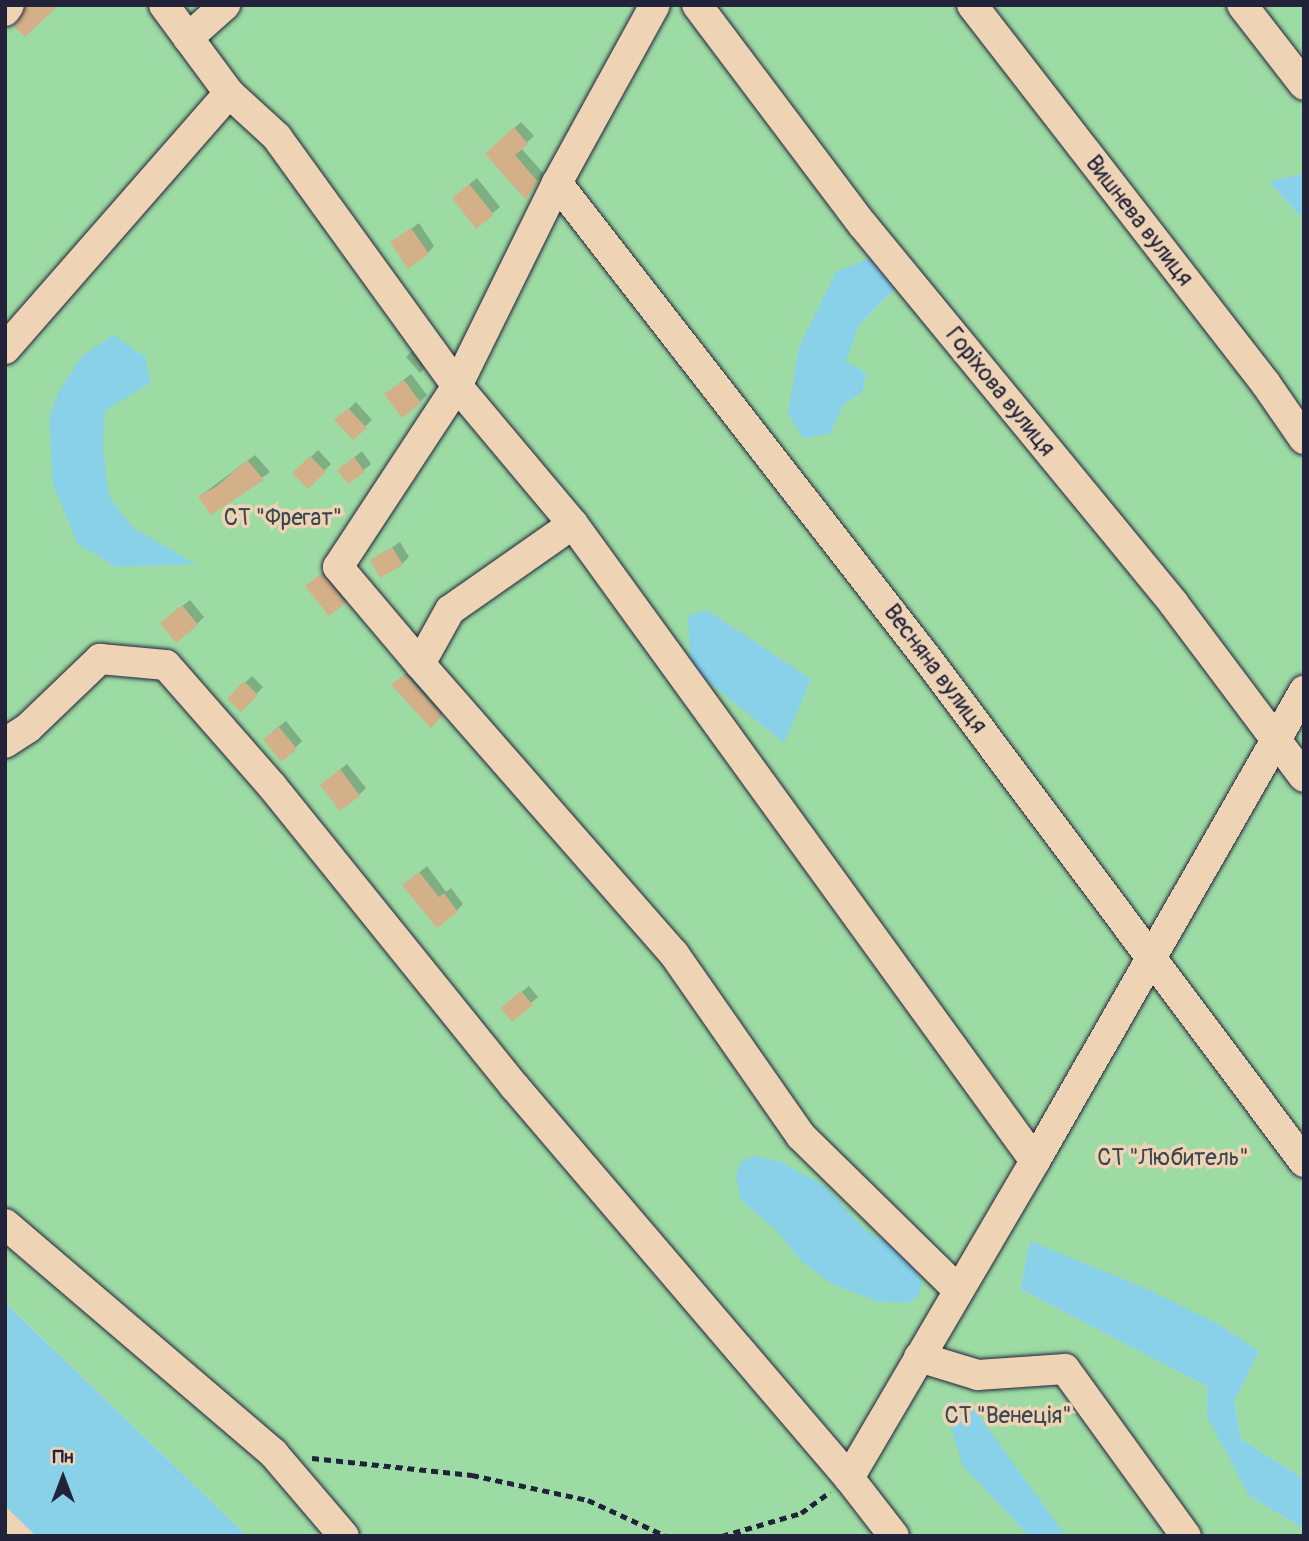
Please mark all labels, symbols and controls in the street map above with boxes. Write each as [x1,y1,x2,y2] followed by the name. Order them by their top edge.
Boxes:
[1079,150,1199,292] street label: Вишнева вулиця
[940,322,1060,462] street label: Горіхова вулиця
[224,504,342,532] park label: СТ "Фрегат"
[878,599,992,739] street label: Весняна вулиця
[1097,1144,1249,1172] park label: СТ "Любитель"
[944,1402,1072,1430] park label: СТ "Венеція"
[28,1443,98,1513] north arrow
[53,1445,73,1469] text: Пн

